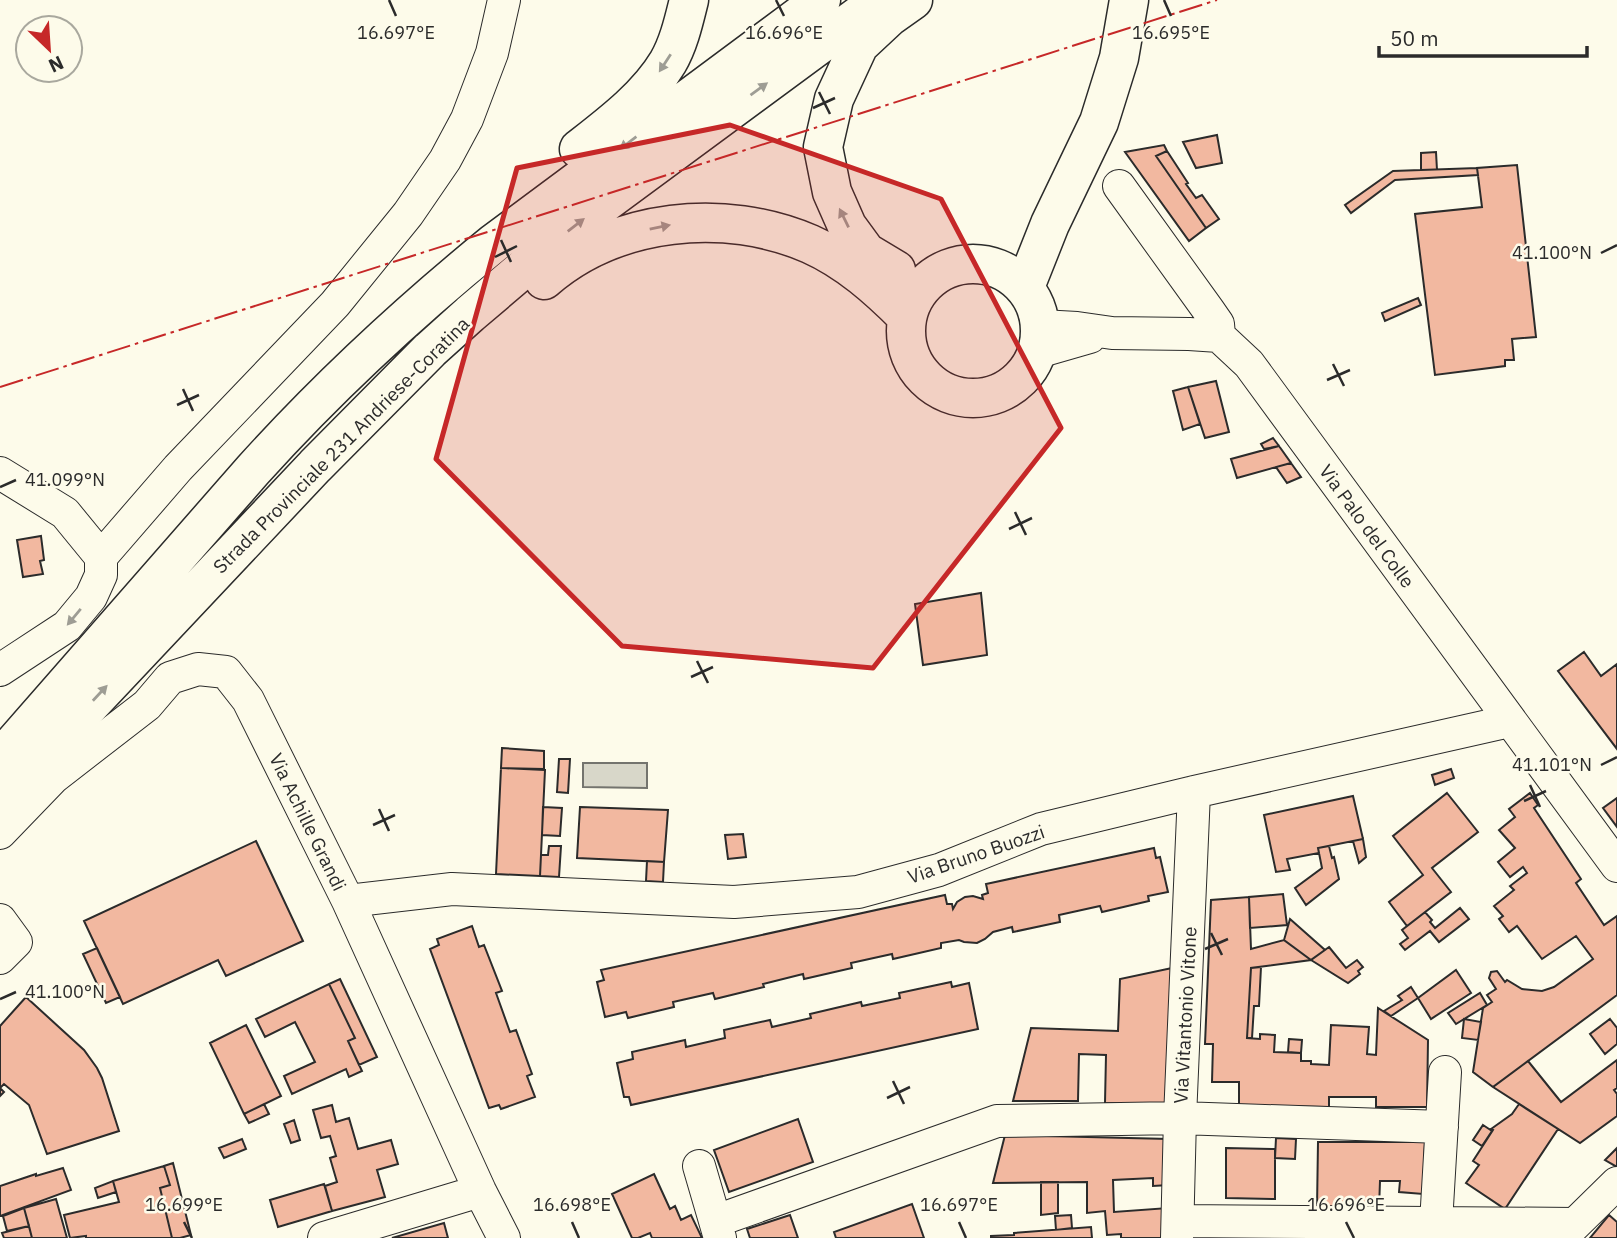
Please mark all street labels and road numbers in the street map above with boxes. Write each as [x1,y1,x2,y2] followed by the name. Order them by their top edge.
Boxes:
[208,312,474,578] street label: Strada Provinciale 231 Andriese-Coratina
[1314,460,1420,592] street label: Via Palo del Colle
[264,749,352,895] street label: Via Achille Grandi
[904,819,1048,889] street label: Via Bruno Buozzi
[1168,926,1202,1104] street label: Via Vitantonio Vitone

